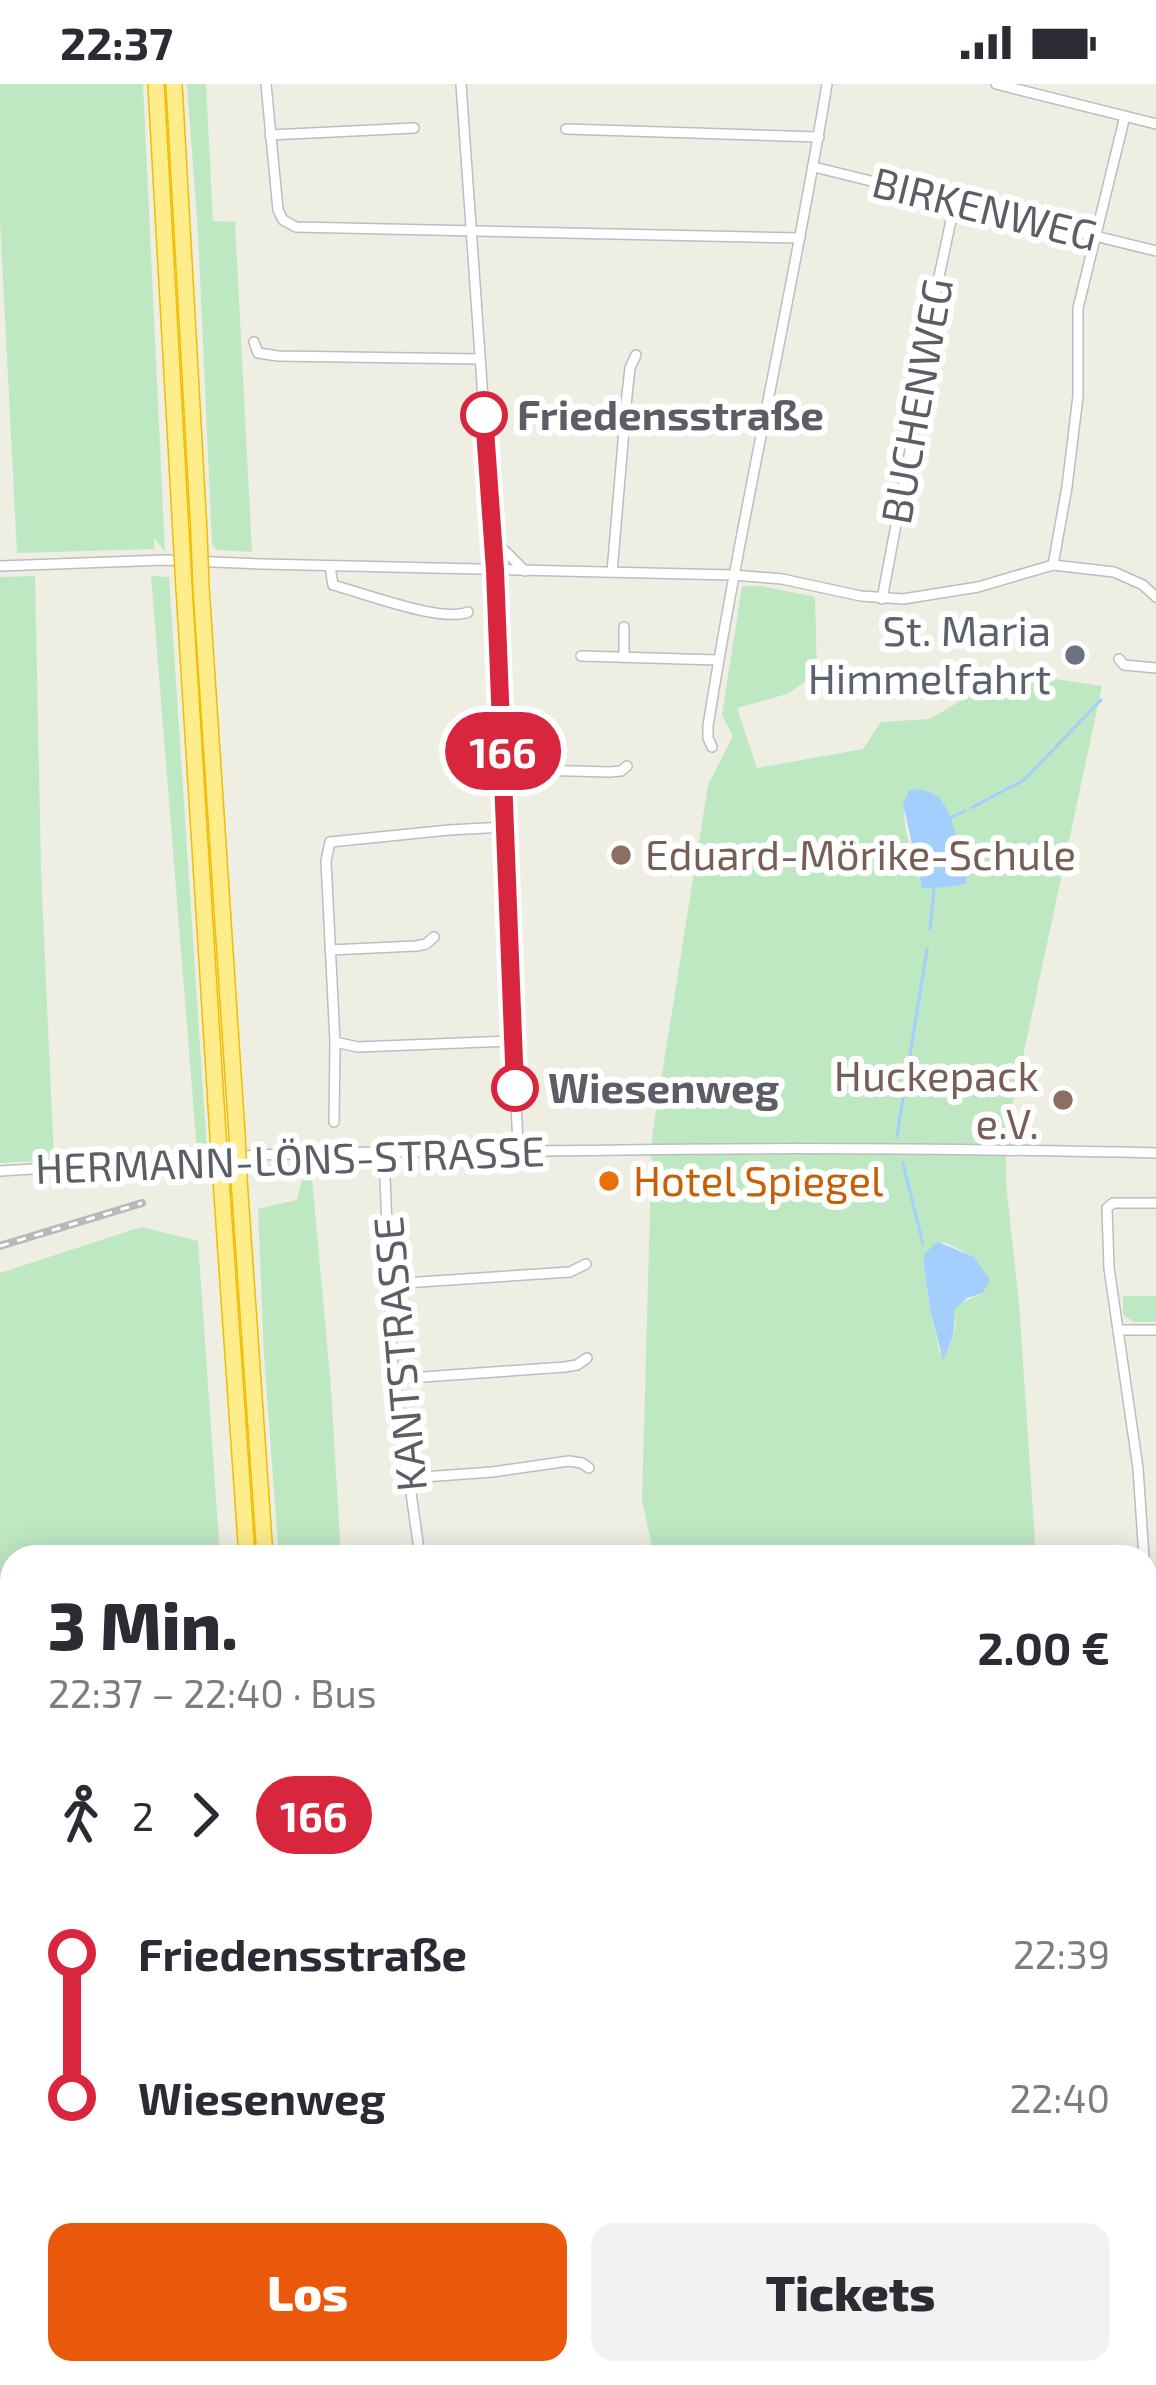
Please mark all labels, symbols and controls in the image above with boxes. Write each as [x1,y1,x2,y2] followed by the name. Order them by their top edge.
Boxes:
[60,15,173,69] text: 22:37
[868,155,1103,259] street label: BIRKENWEG
[869,274,961,527] street label: BUCHENWEG
[517,388,824,438] place label: Friedensstraße
[462,393,506,437] marker: Friedensstraße
[808,604,1051,702] place label: St. Maria Himmelfahrt
[1062,642,1088,668] marker: St. Maria Himmelfahrt
[434,712,572,790] line badge: 166
[469,726,537,776] text: 166
[645,828,1076,878] place label: Eduard-Mörike-Schule
[608,842,634,868] marker: Eduard-Mörike-Schule
[834,1049,1039,1147] place label: Huckepack e.V.
[548,1061,779,1111] place label: Wiesenweg
[493,1066,537,1110] marker: Wiesenweg
[1050,1087,1076,1113] marker: Huckepack e.V.
[34,1124,546,1192] street label: HERMANN-LÖNS-STRASSE
[633,1154,884,1204] place label: Hotel Spiegel
[596,1168,622,1194] marker: Hotel Spiegel
[361,1215,435,1494] street label: KANTSTRASSE
[48,1584,238,1663] text: 3 Min.
[977,1620,1110,1674] text: 2.00 €
[48,1669,377,1716] text: 22:37 – 22:40 · Bus
[48,1782,114,1848] icon: walk
[172,1782,238,1848] icon: forward
[280,1790,348,1840] text: 166
[132,1792,154,1839] text: 2
[138,1926,467,1980] text: Friedensstraße
[1013,1930,1110,1977] text: 22:39
[138,2070,386,2124] text: Wiesenweg
[1009,2074,1110,2121] text: 22:40
[48,2223,567,2361] button: Los
[591,2223,1110,2361] button: Tickets

